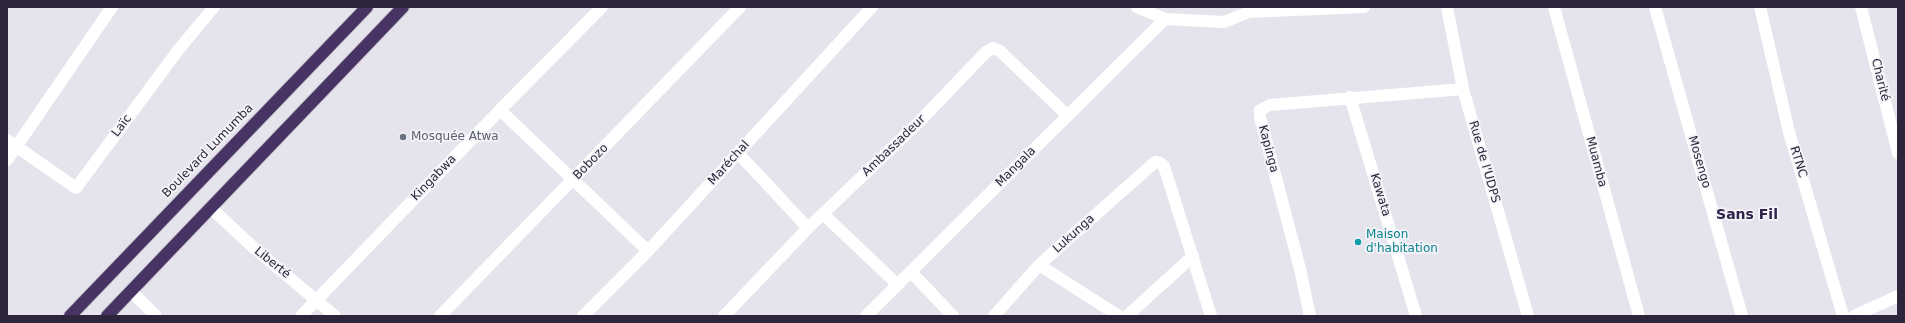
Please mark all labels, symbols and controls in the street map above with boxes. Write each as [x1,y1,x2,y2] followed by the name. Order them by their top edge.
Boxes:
[1868,57,1892,103] street label: Charité
[160,101,256,201] street label: Boulevard Lumumba
[109,112,135,140] street label: Laïc
[859,112,929,180] street label: Ambassadeur
[1465,119,1503,205] street label: Rue de l'UDPS
[1255,124,1281,174] street label: Kapinga
[411,130,499,144] place label: Mosquée Atwa
[398,132,408,142] marker: Mosquée Atwa
[1685,134,1713,190] street label: Mosengo
[1582,135,1610,189] street label: Muamba
[705,138,753,188] street label: Maréchal
[570,141,612,183] street label: Bobozo
[993,144,1039,190] street label: Mangala
[1786,145,1810,179] street label: RTNC
[408,152,460,204] street label: Kingabwa
[1367,172,1393,218] street label: Kawata
[1716,207,1778,223] district label: Sans Fil
[1050,212,1098,256] street label: Lukunga
[1366,228,1438,256] place label: Maison d'habitation
[1353,237,1363,247] marker: Maison d'habitation
[251,244,293,282] street label: Liberté

